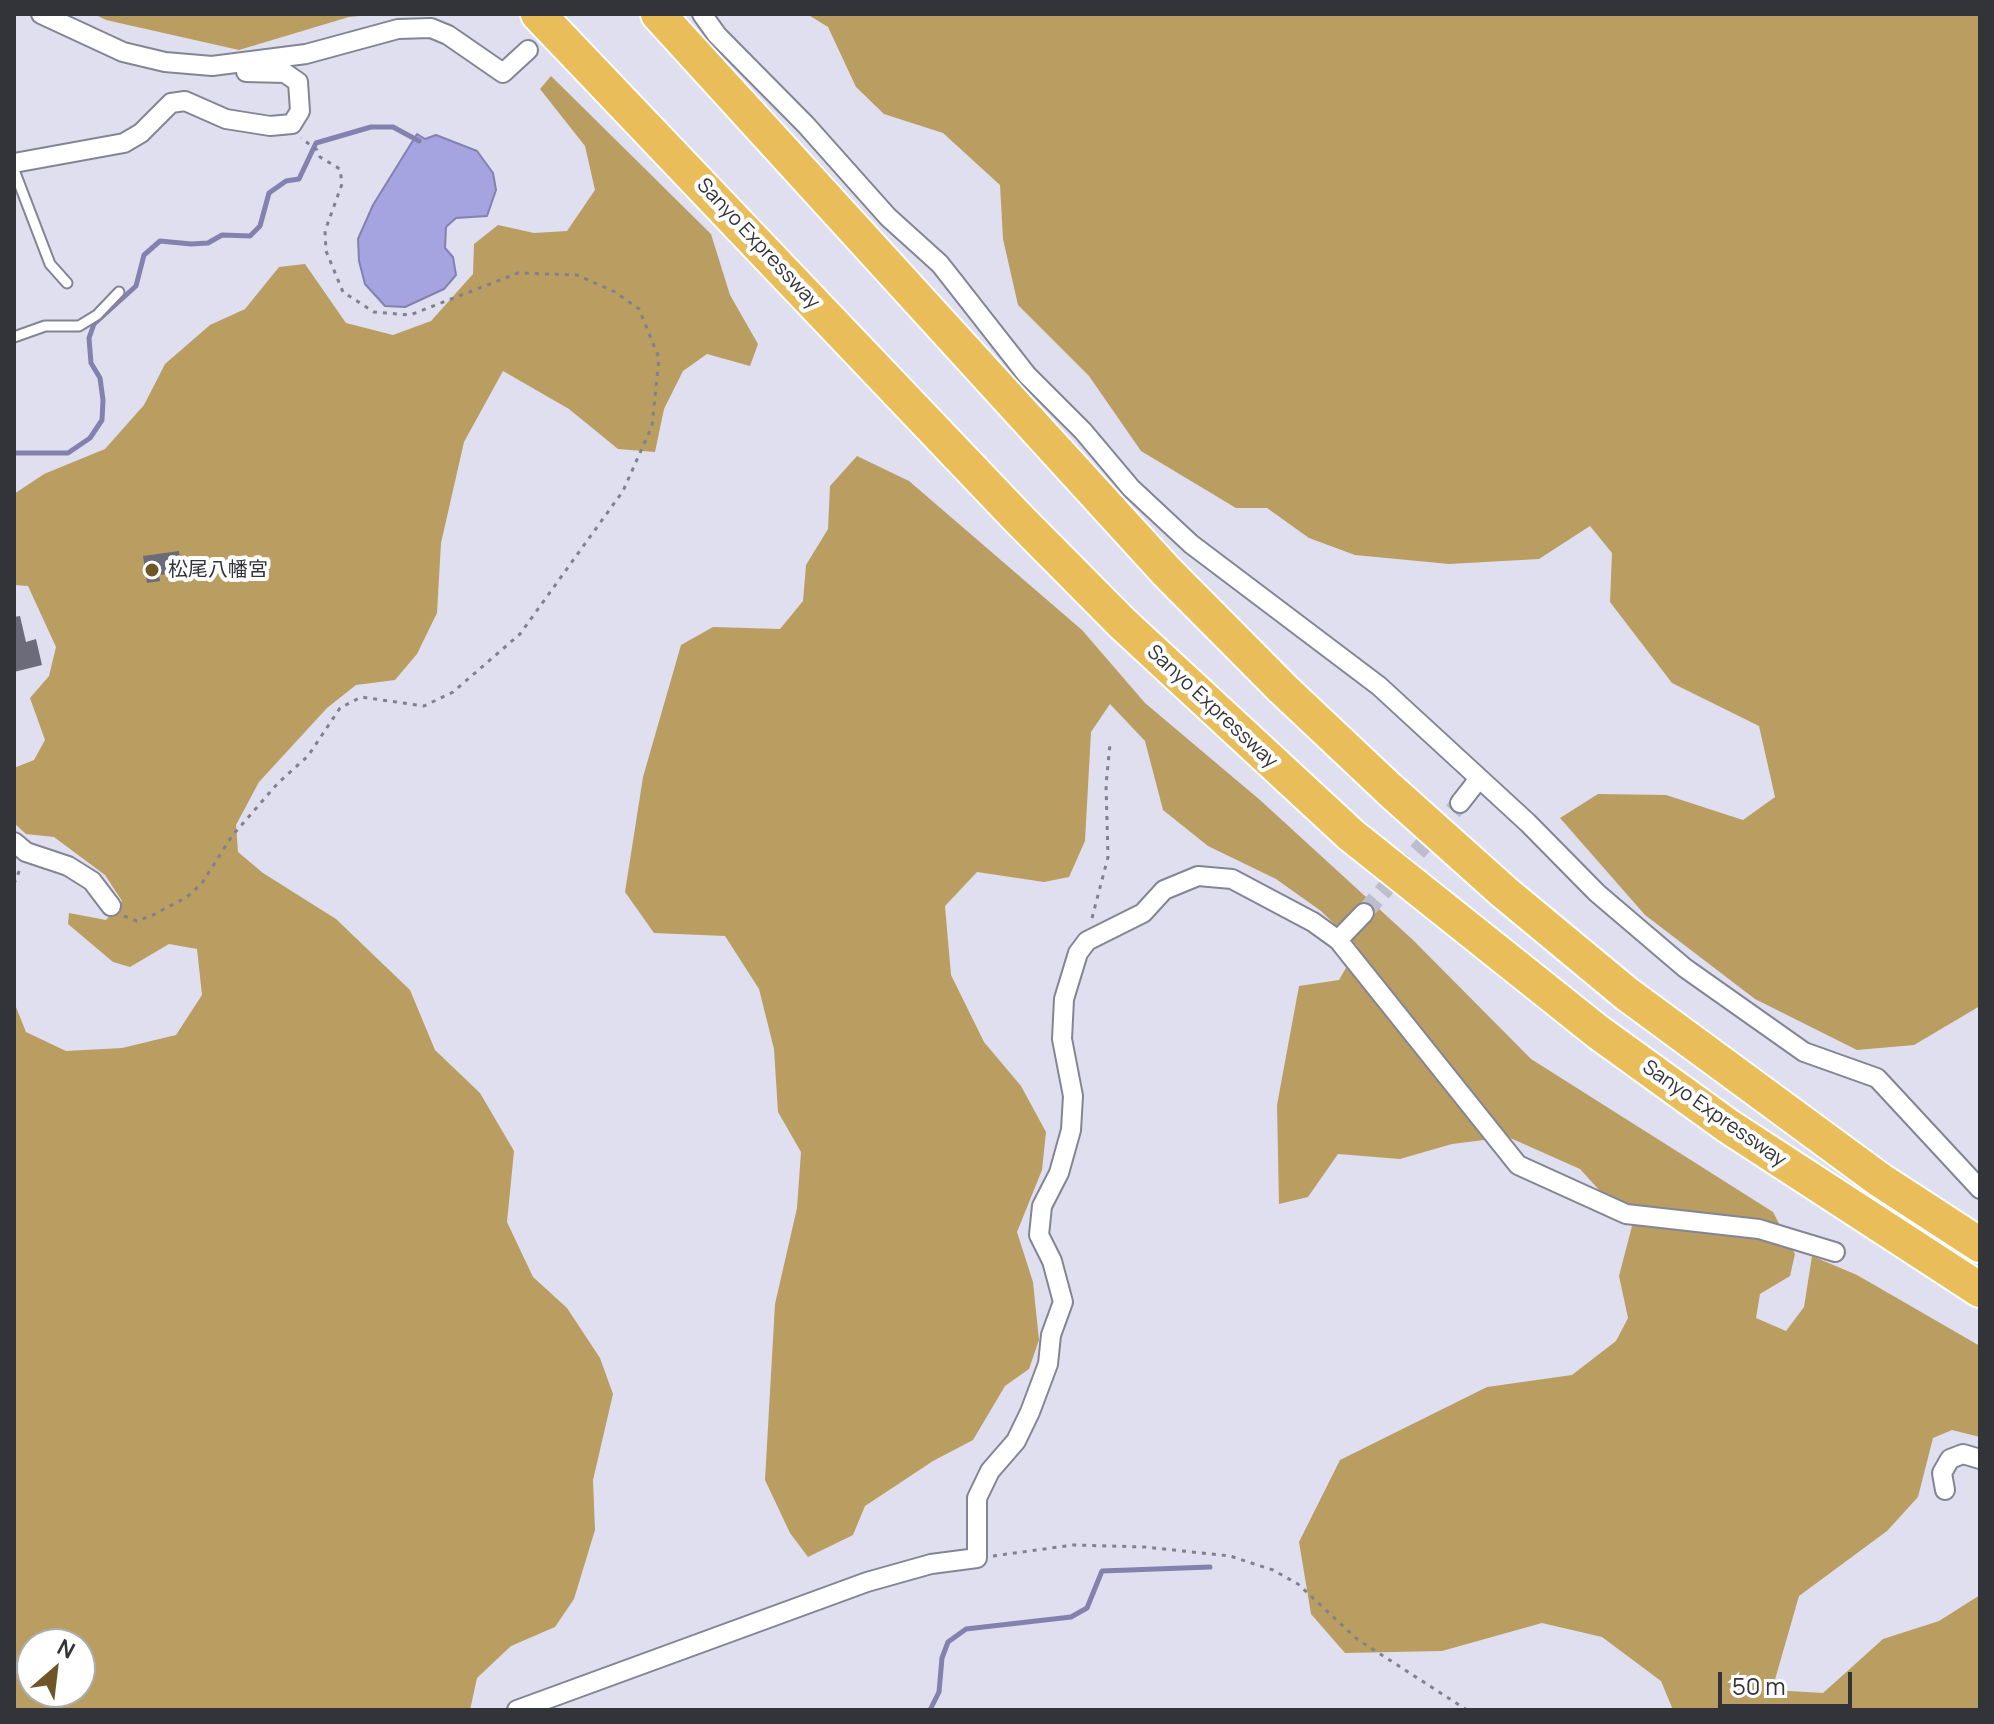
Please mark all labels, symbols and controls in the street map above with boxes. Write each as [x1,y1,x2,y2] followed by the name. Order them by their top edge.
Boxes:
[691,174,825,314] street label: Sanyo Expressway
[168,558,268,582] place label: 松尾八幡宮
[143,561,161,579] marker: 松尾八幡宮
[1142,640,1282,774] street label: Sanyo Expressway
[1638,1055,1790,1173] street label: Sanyo Expressway
[16,1628,96,1708] north arrow
[52,1632,80,1666] text: N
[1722,1656,1856,1706] scale bar
[1732,1669,1786,1702] text: 50 m

